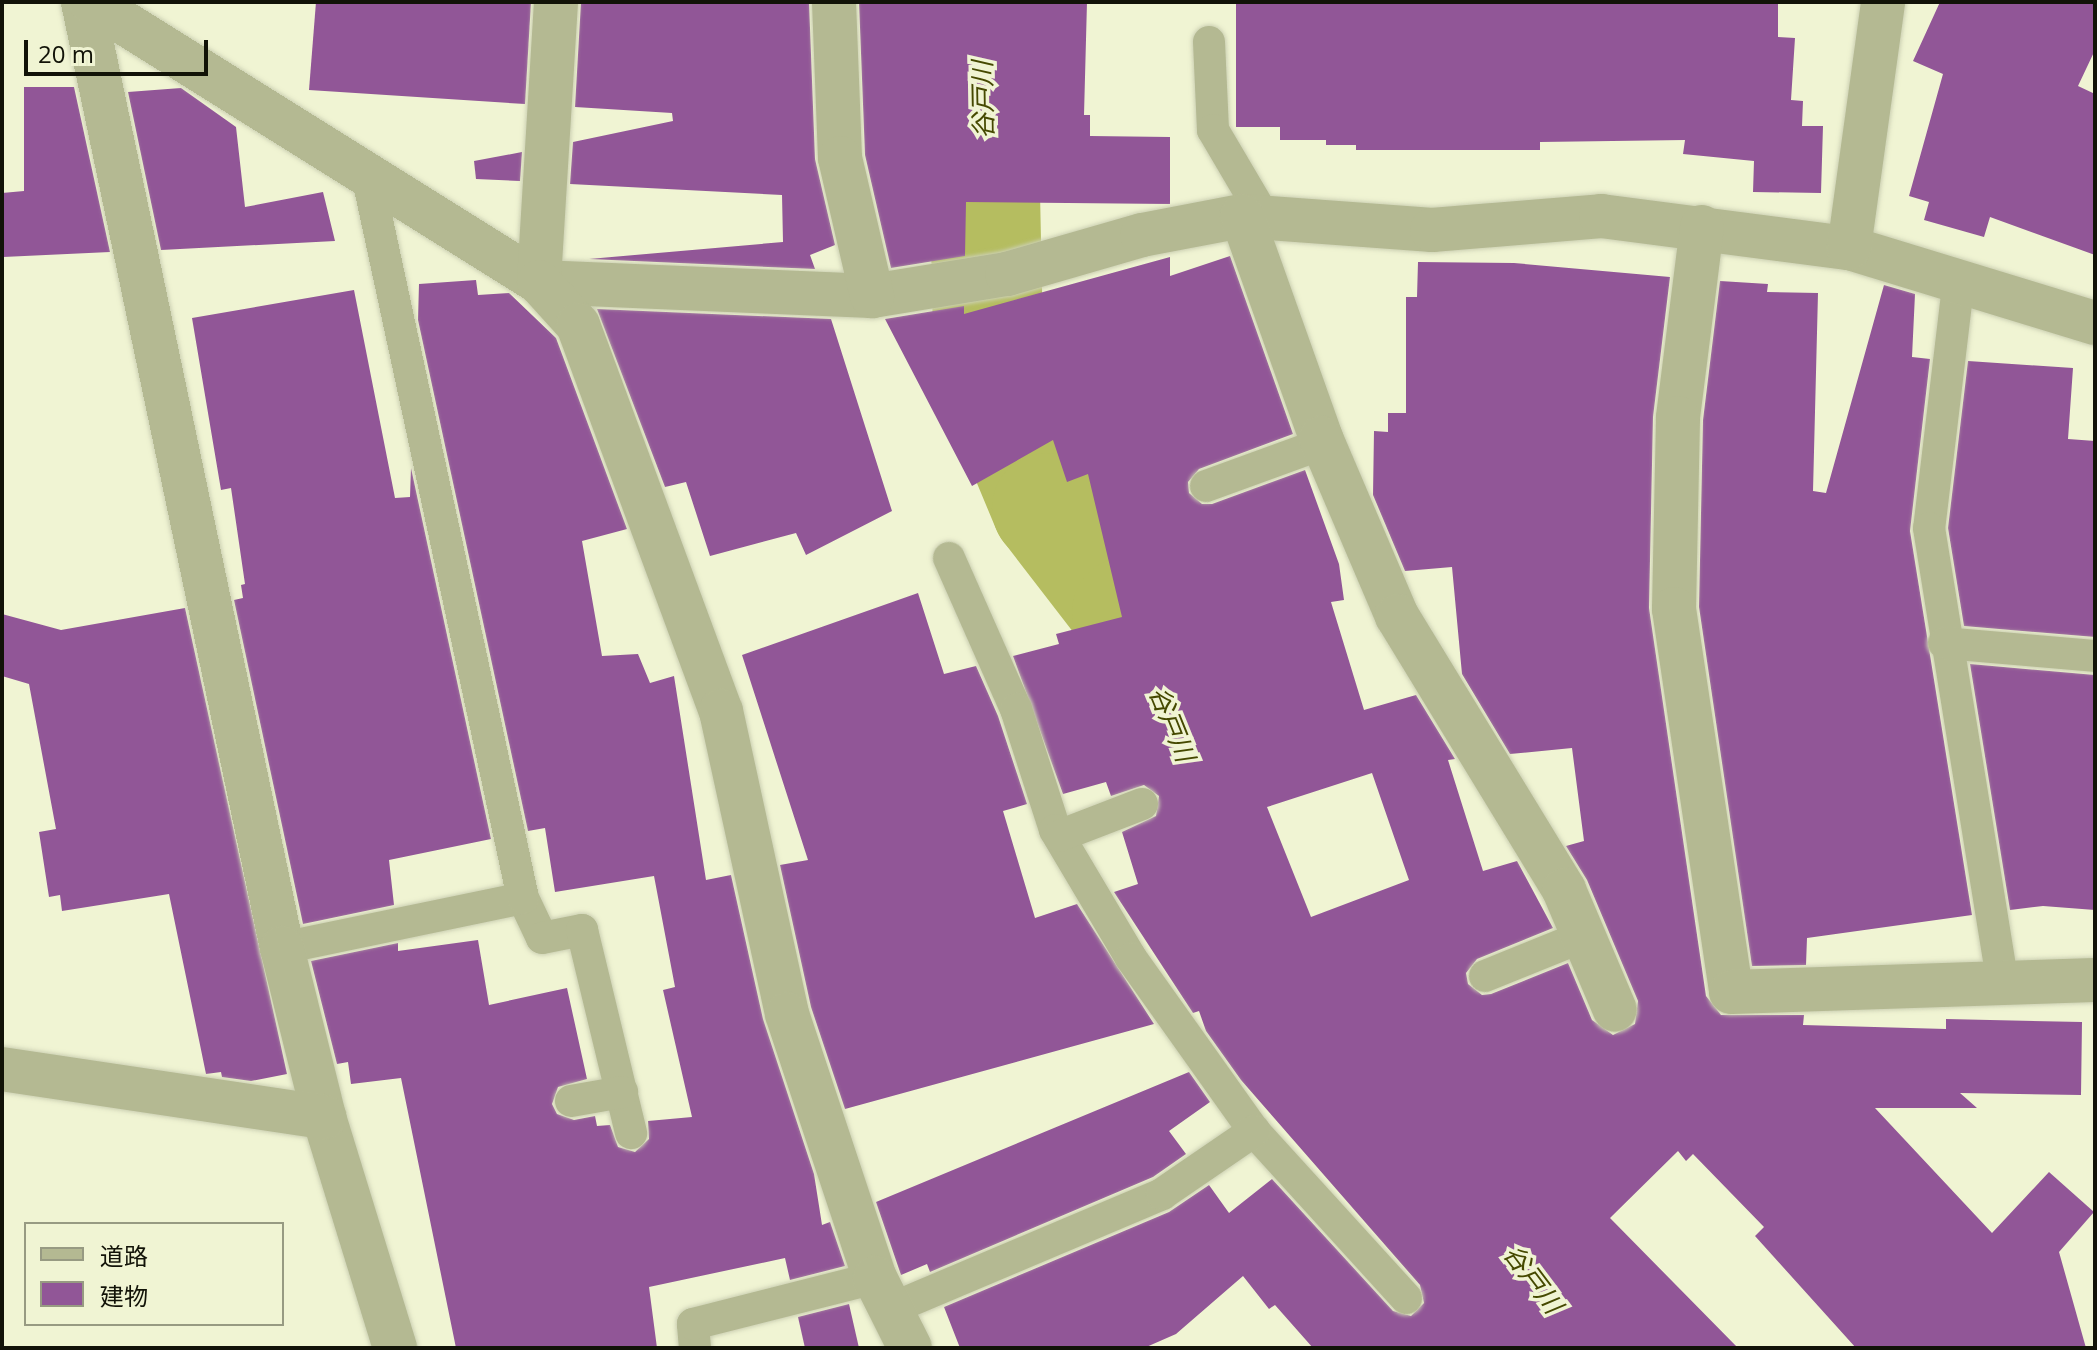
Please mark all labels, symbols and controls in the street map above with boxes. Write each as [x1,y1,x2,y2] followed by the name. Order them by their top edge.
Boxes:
[28,24,212,74] scale bar
[38,37,94,70] text: 20 m
[967,61,999,139] water label: 谷戸川
[1143,682,1201,766] water label: 谷戸川
[24,1222,284,1326] legend
[1497,1238,1569,1320] water label: 谷戸川
[100,1239,148,1272] text: 道路
[100,1279,148,1312] text: 建物

